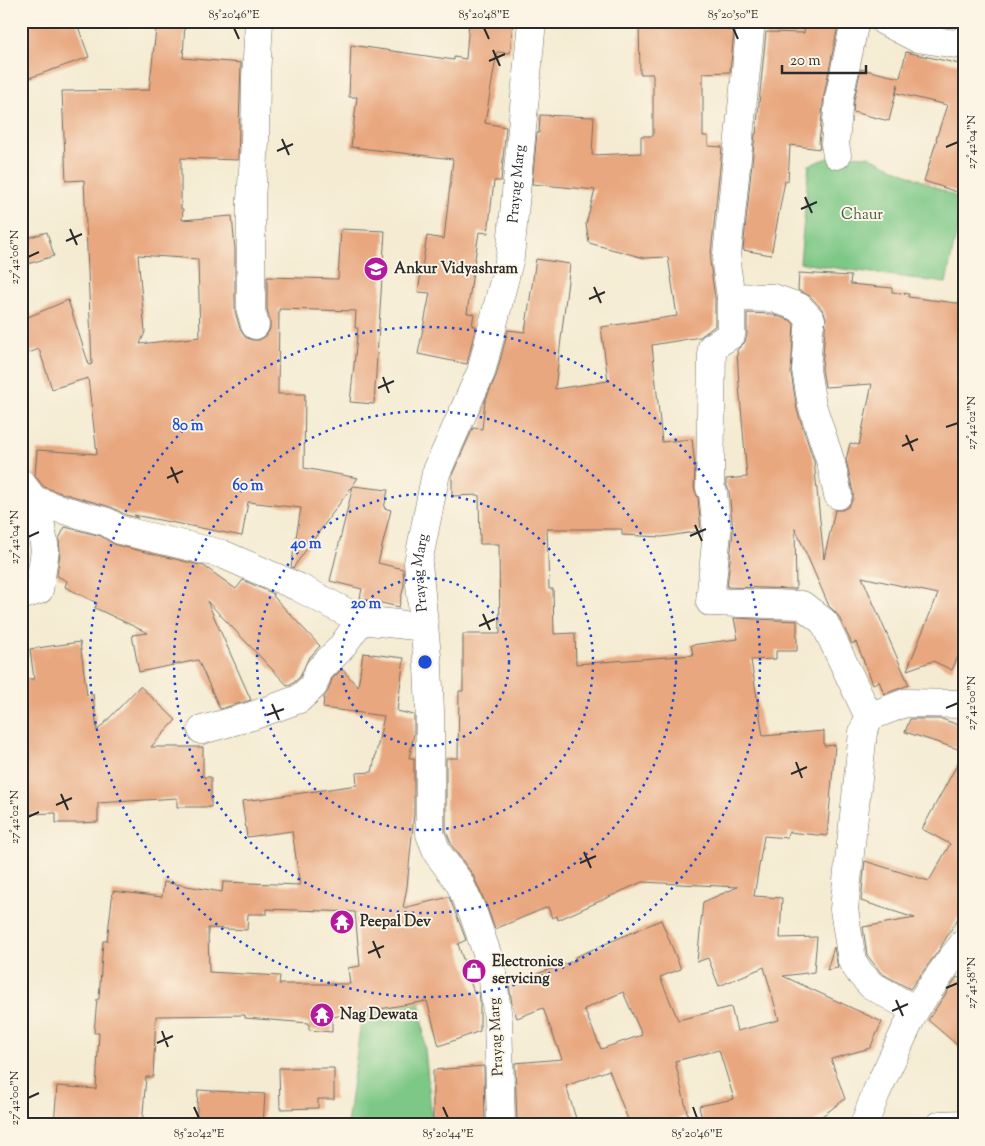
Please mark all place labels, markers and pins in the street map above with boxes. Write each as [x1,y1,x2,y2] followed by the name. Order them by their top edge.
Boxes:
[363,256,389,282] school or university icon: Ankur Vidyashram
[394,259,519,280] place label: Ankur Vidyashram
[416,653,434,671] centre of rings
[329,909,355,935] temple icon: Peepal Dev
[360,912,431,933] place label: Peepal Dev
[492,952,564,990] place label: Electronics servicing
[461,958,487,984] shop icon: Electronics servicing
[309,1002,335,1028] temple icon: Nag Dewata
[340,1005,418,1026] place label: Nag Dewata

